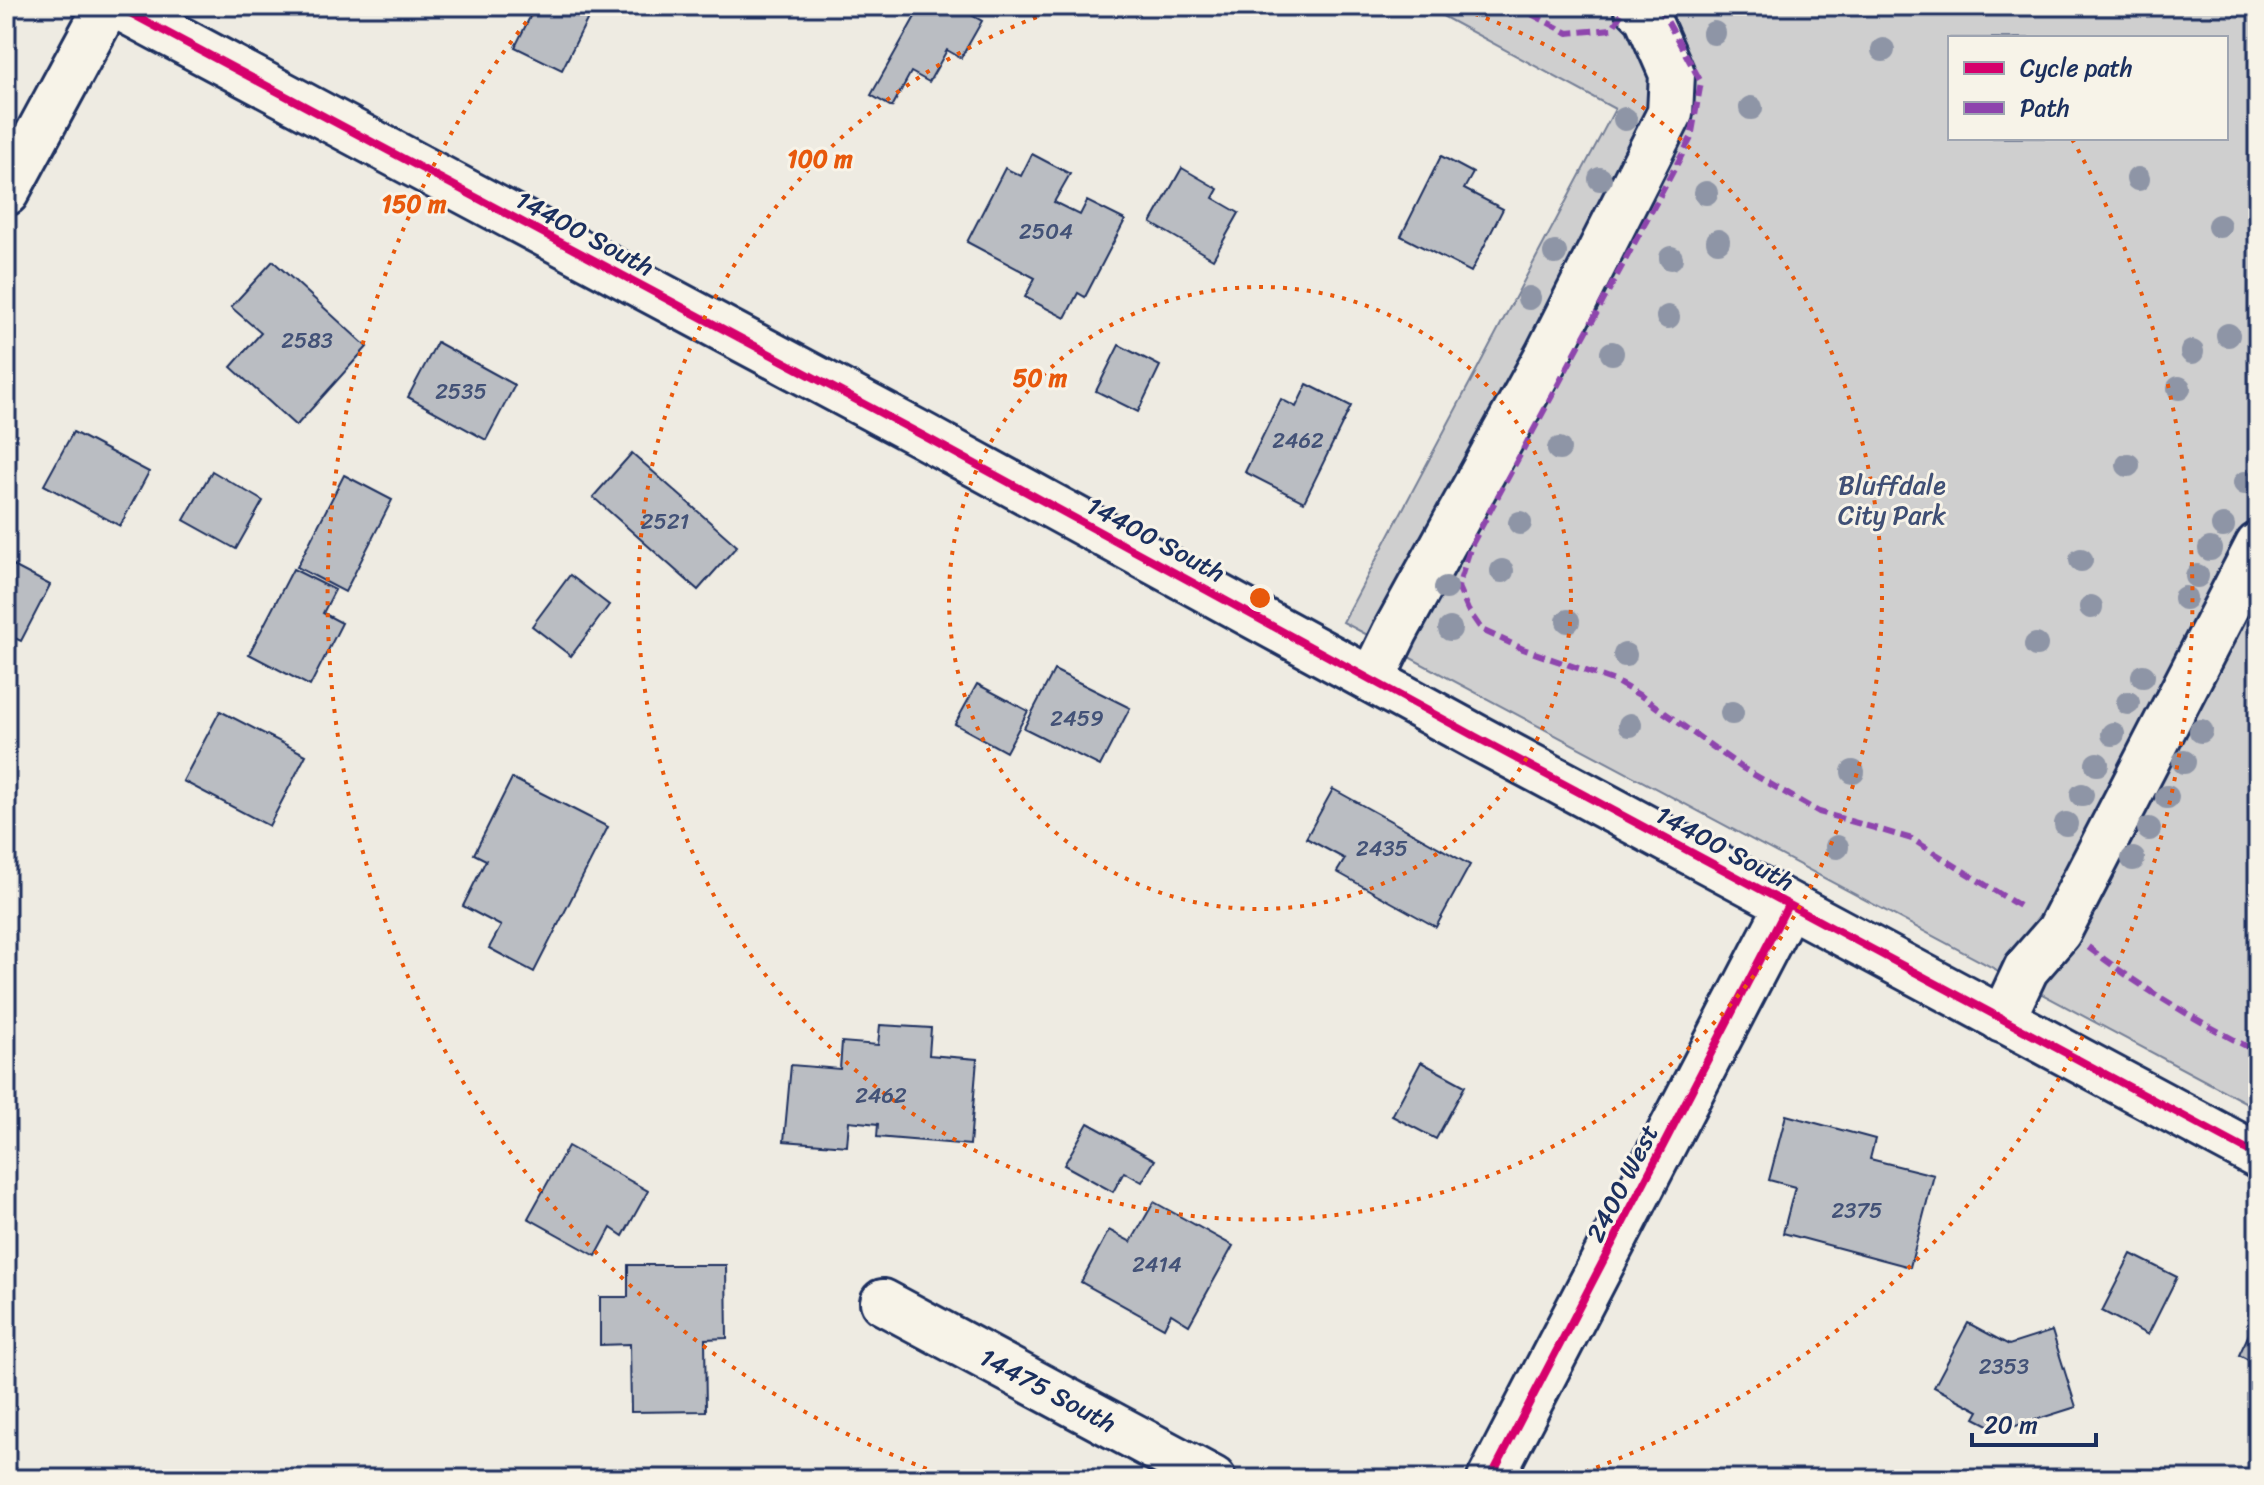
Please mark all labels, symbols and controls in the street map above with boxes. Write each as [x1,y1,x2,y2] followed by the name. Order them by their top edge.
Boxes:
[1948,36,2228,140] legend
[2020,47,2133,89] text: Cycle path
[2020,87,2070,129] text: Path
[787,138,853,180] text: 100 m
[507,177,663,289] street label: 14400 South
[382,183,447,225] text: 150 m
[1019,212,1073,251] house number: 2504
[281,321,333,360] house number: 2583
[1013,357,1068,399] text: 50 m
[435,372,487,411] house number: 2535
[1272,421,1324,460] house number: 2462
[1838,462,1946,538] park label: Bluffdale City Park
[1078,483,1234,595] street label: 14400 South
[641,502,689,541] house number: 2521
[1246,584,1274,612] centre of rings
[1050,699,1104,738] house number: 2459
[1647,792,1803,904] street label: 14400 South
[1356,829,1408,868] house number: 2435
[855,1076,907,1115] house number: 2462
[1573,1116,1671,1250] street label: 2400 West
[1832,1191,1882,1230] house number: 2375
[1132,1245,1182,1284] house number: 2414
[971,1335,1125,1445] street label: 14475 South
[1979,1347,2029,1386] house number: 2353
[1972,1397,2096,1447] scale bar
[1984,1404,2038,1446] text: 20 m

